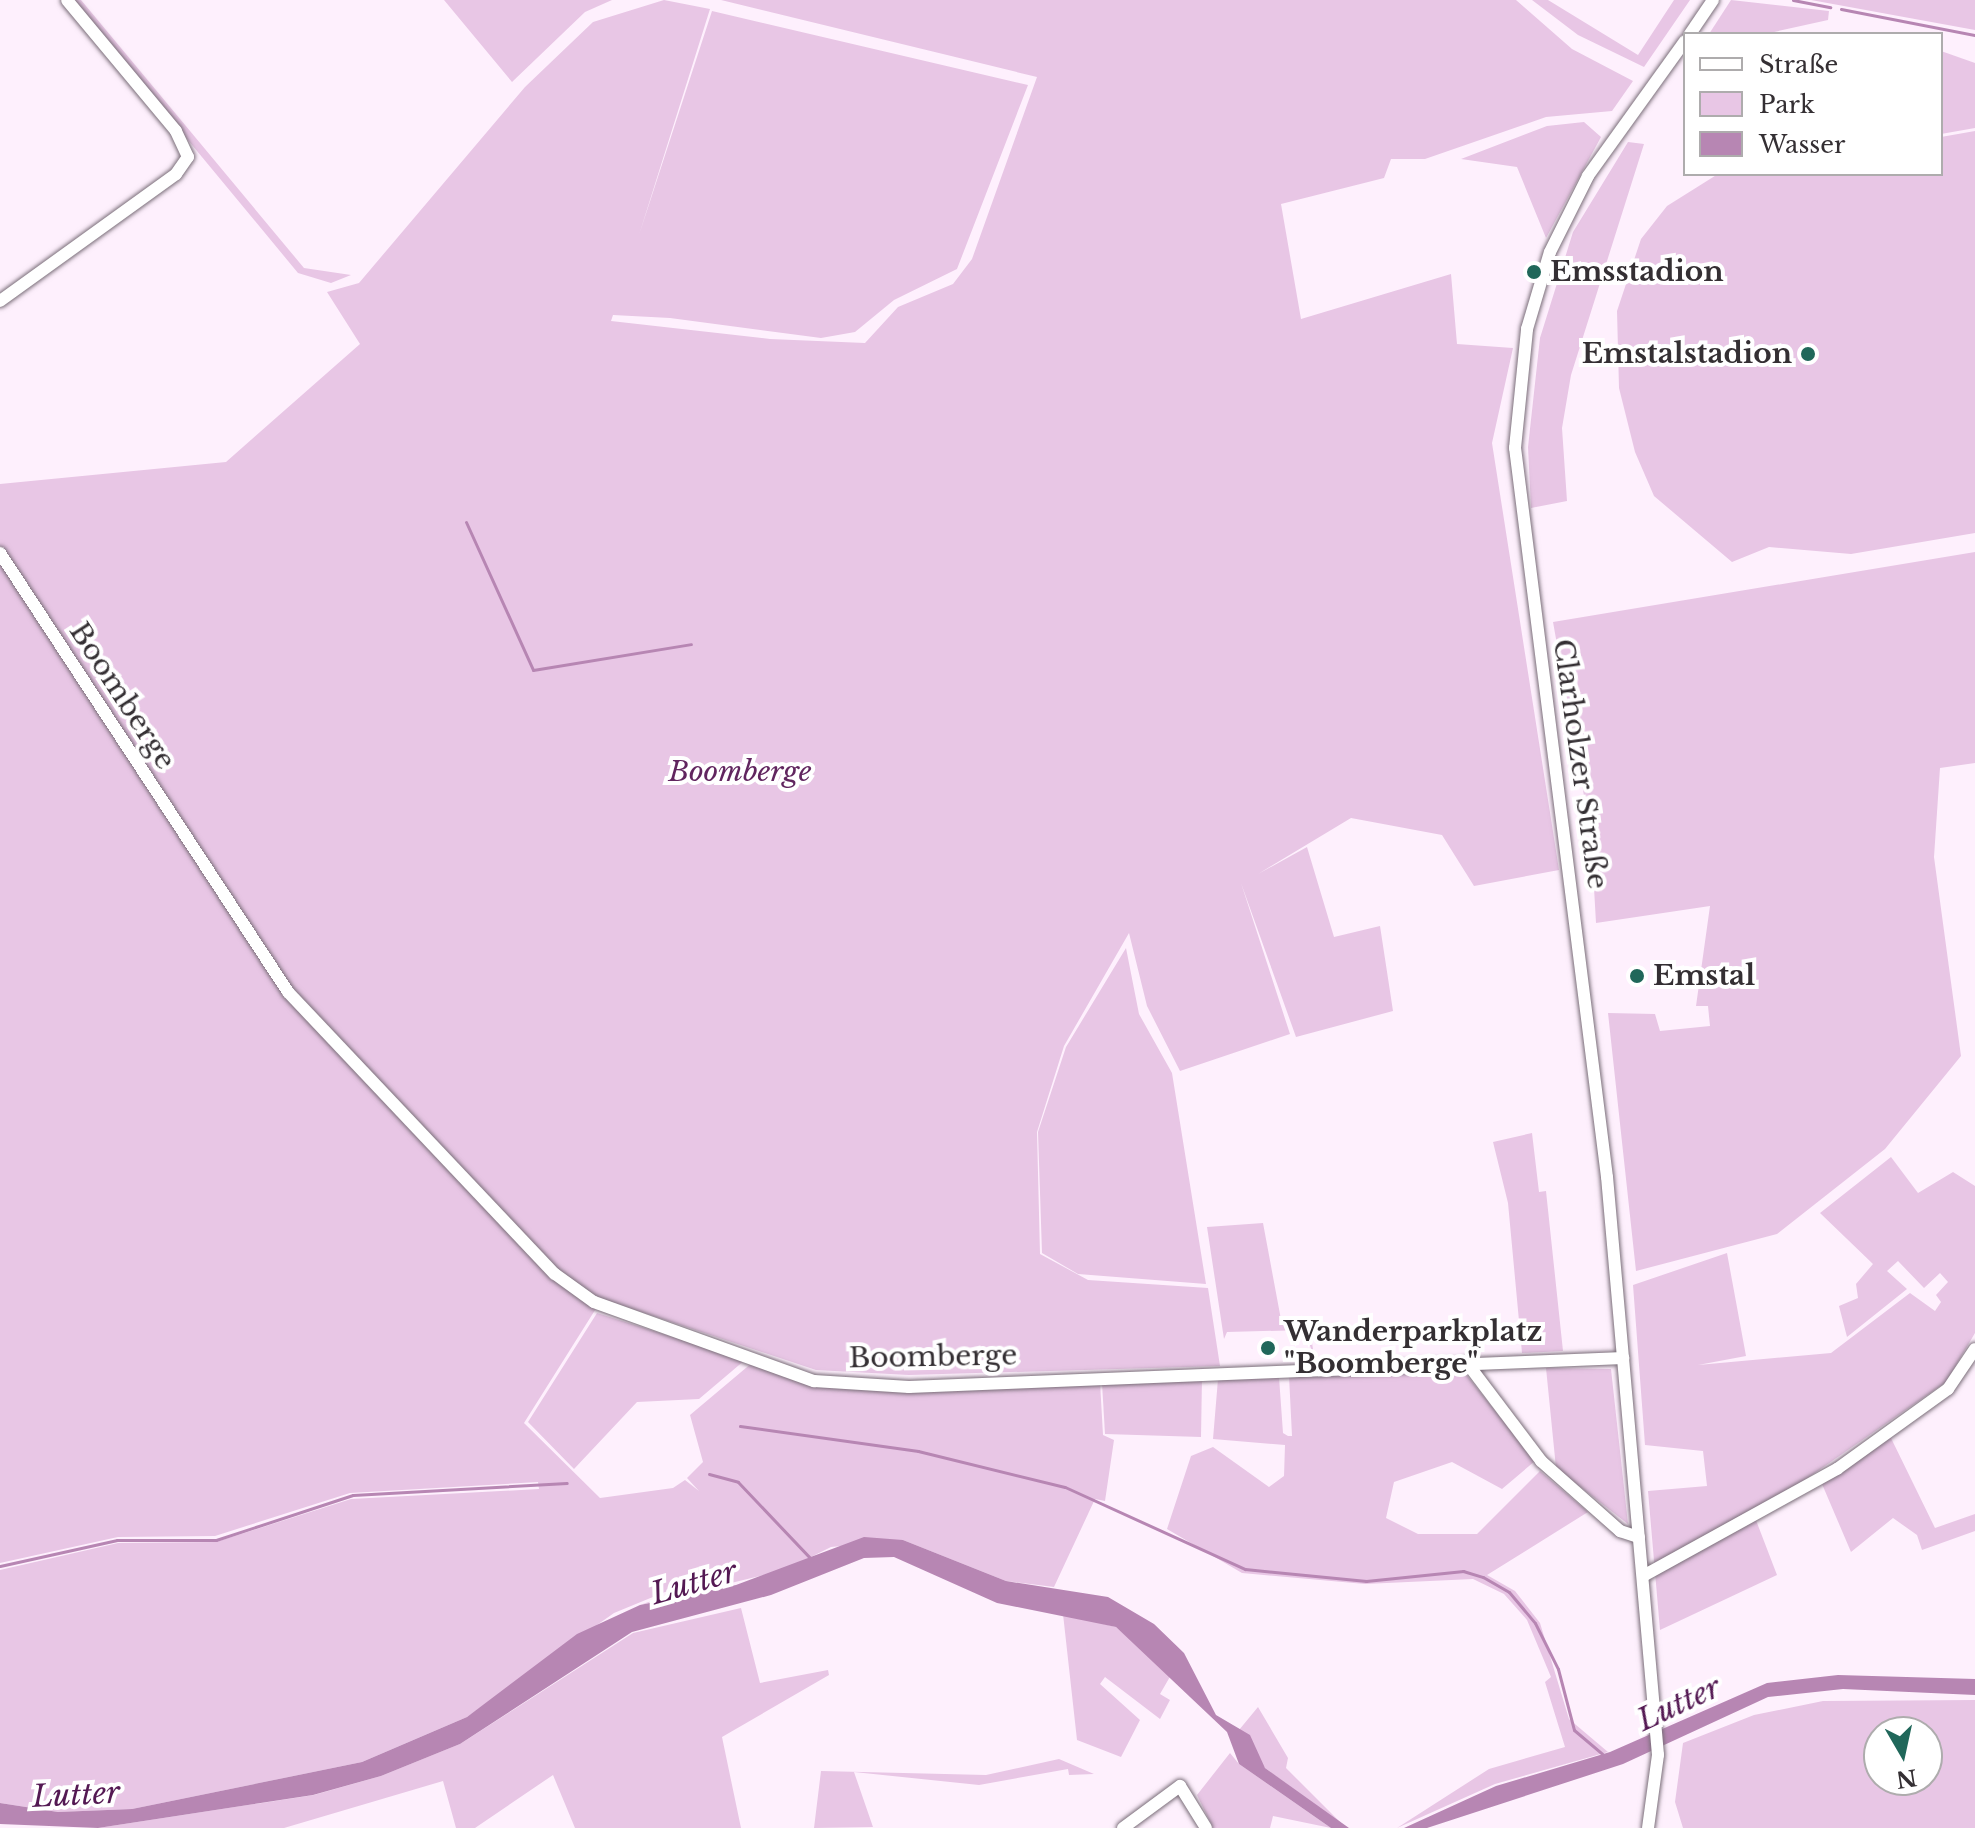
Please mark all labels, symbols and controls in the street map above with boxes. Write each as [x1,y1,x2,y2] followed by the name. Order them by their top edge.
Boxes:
[1683,32,1943,176] legend
[1759,50,1838,79] text: Straße
[1759,90,1815,119] text: Park
[1759,130,1845,159] text: Wasser
[1550,255,1724,289] place label: Emsstadion
[1525,263,1543,281] marker: Emsstadion
[1582,337,1792,371] place label: Emstalstadion
[1799,345,1817,363] marker: Emstalstadion
[62,616,182,776] street label: Boomberge
[1546,637,1614,891] street label: Clarholzer Straße
[669,755,811,789] park label: Boomberge
[1653,959,1755,993] place label: Emstal
[1628,967,1646,985] marker: Emstal
[1284,1315,1542,1381] place label: Wanderparkplatz "Boomberge"
[848,1339,1018,1375] street label: Boomberge
[1259,1339,1277,1357] marker: Wanderparkplatz "Boomberge"
[647,1554,741,1612] water label: Lutter
[1632,1669,1726,1739] water label: Lutter
[1863,1716,1943,1796] north arrow
[1894,1763,1919,1793] text: N
[31,1775,121,1815] water label: Lutter

